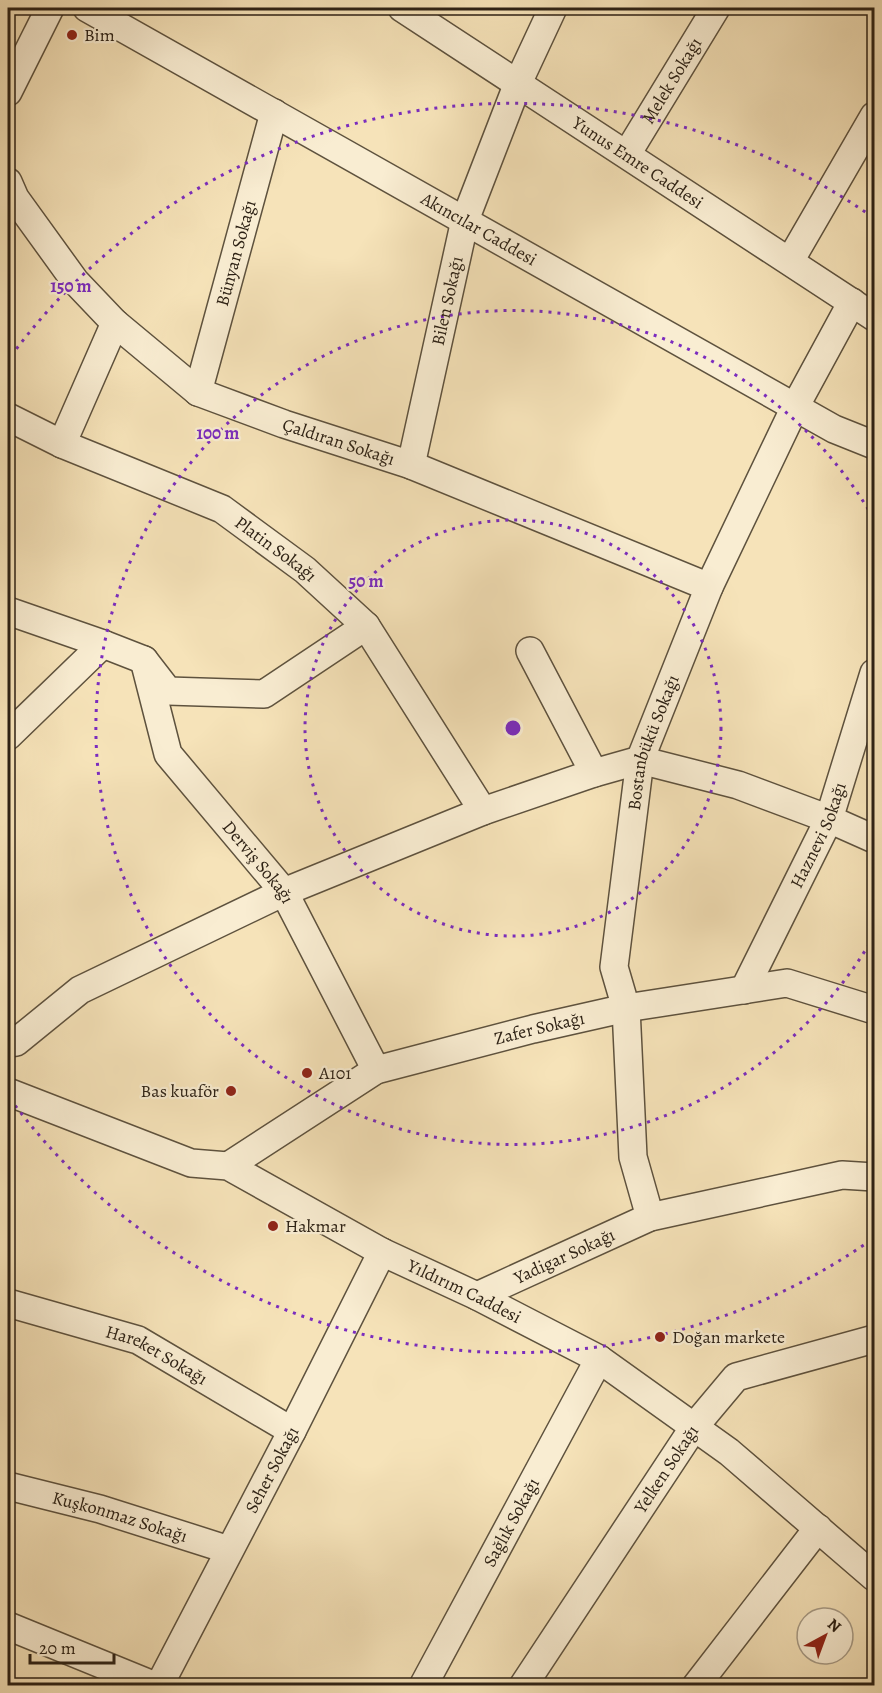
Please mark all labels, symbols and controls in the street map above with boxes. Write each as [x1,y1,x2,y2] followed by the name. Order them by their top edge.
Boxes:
[84,23,115,47] place label: Bim
[65,28,79,42] marker: Bim
[636,33,707,128] street label: Melek Sokağı
[567,110,708,214] street label: Yunus Emre Caddesi
[416,186,541,271] street label: Akıncılar Caddesi
[210,197,262,309] street label: Bünyan Sokağı
[426,254,469,348] street label: Bilen Sokağı
[50,274,92,298] text: 150 m
[279,412,398,471] street label: Çaldıran Sokağı
[197,421,239,445] text: 100 m
[230,510,322,587] street label: Platin Sokağı
[349,569,383,593] text: 50 m
[622,671,685,812] street label: Bostanbükü Sokağı
[503,718,523,738] centre of rings
[784,779,852,892] street label: Haznevi Sokağı
[217,816,300,908] street label: Derviş Sokağı
[492,1006,587,1051] street label: Zafer Sokağı
[318,1061,351,1085] place label: A101
[300,1066,314,1080] marker: A101
[141,1079,219,1103] place label: Bas kuaför
[224,1084,238,1098] marker: Bas kuaför
[285,1214,346,1238] place label: Hakmar
[266,1219,280,1233] marker: Hakmar
[509,1223,619,1290] street label: Yadigar Sokağı
[403,1253,526,1329] street label: Yıldırım Caddesi
[103,1319,212,1390] street label: Hareket Sokağı
[672,1325,785,1349] place label: Doğan markete
[653,1330,667,1344] marker: Doğan markete
[628,1420,704,1519] street label: Yelken Sokağı
[239,1422,304,1517] street label: Seher Sokağı
[477,1473,545,1571] street label: Sağlık Sokağı
[50,1486,190,1548] street label: Kuşkonmaz Sokağı
[795,1606,855,1666] north arrow
[823,1613,846,1638] text: N
[30,1627,114,1665] scale bar
[39,1636,76,1660] text: 20 m

